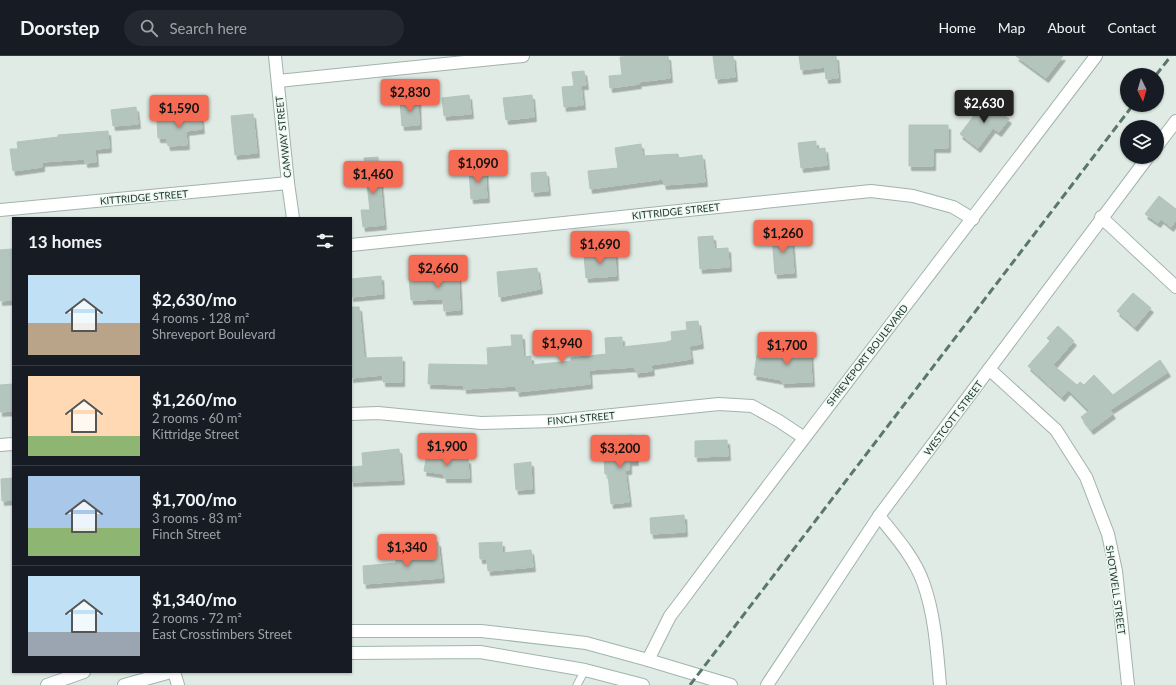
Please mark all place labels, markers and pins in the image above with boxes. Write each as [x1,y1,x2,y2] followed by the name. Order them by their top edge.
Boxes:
[377,79,443,113] pin: $2,830
[951,90,1017,124] pin: $2,630
[146,95,212,129] pin: $1,590
[445,150,511,184] pin: $1,090
[340,161,406,195] pin: $1,460
[750,220,816,254] pin: $1,260
[567,231,633,265] pin: $1,690
[405,255,471,289] pin: $2,660
[529,330,595,364] pin: $1,940
[754,332,820,366] pin: $1,700
[414,433,480,467] pin: $1,900
[587,435,653,469] pin: $3,200
[374,534,440,568] pin: $1,340

